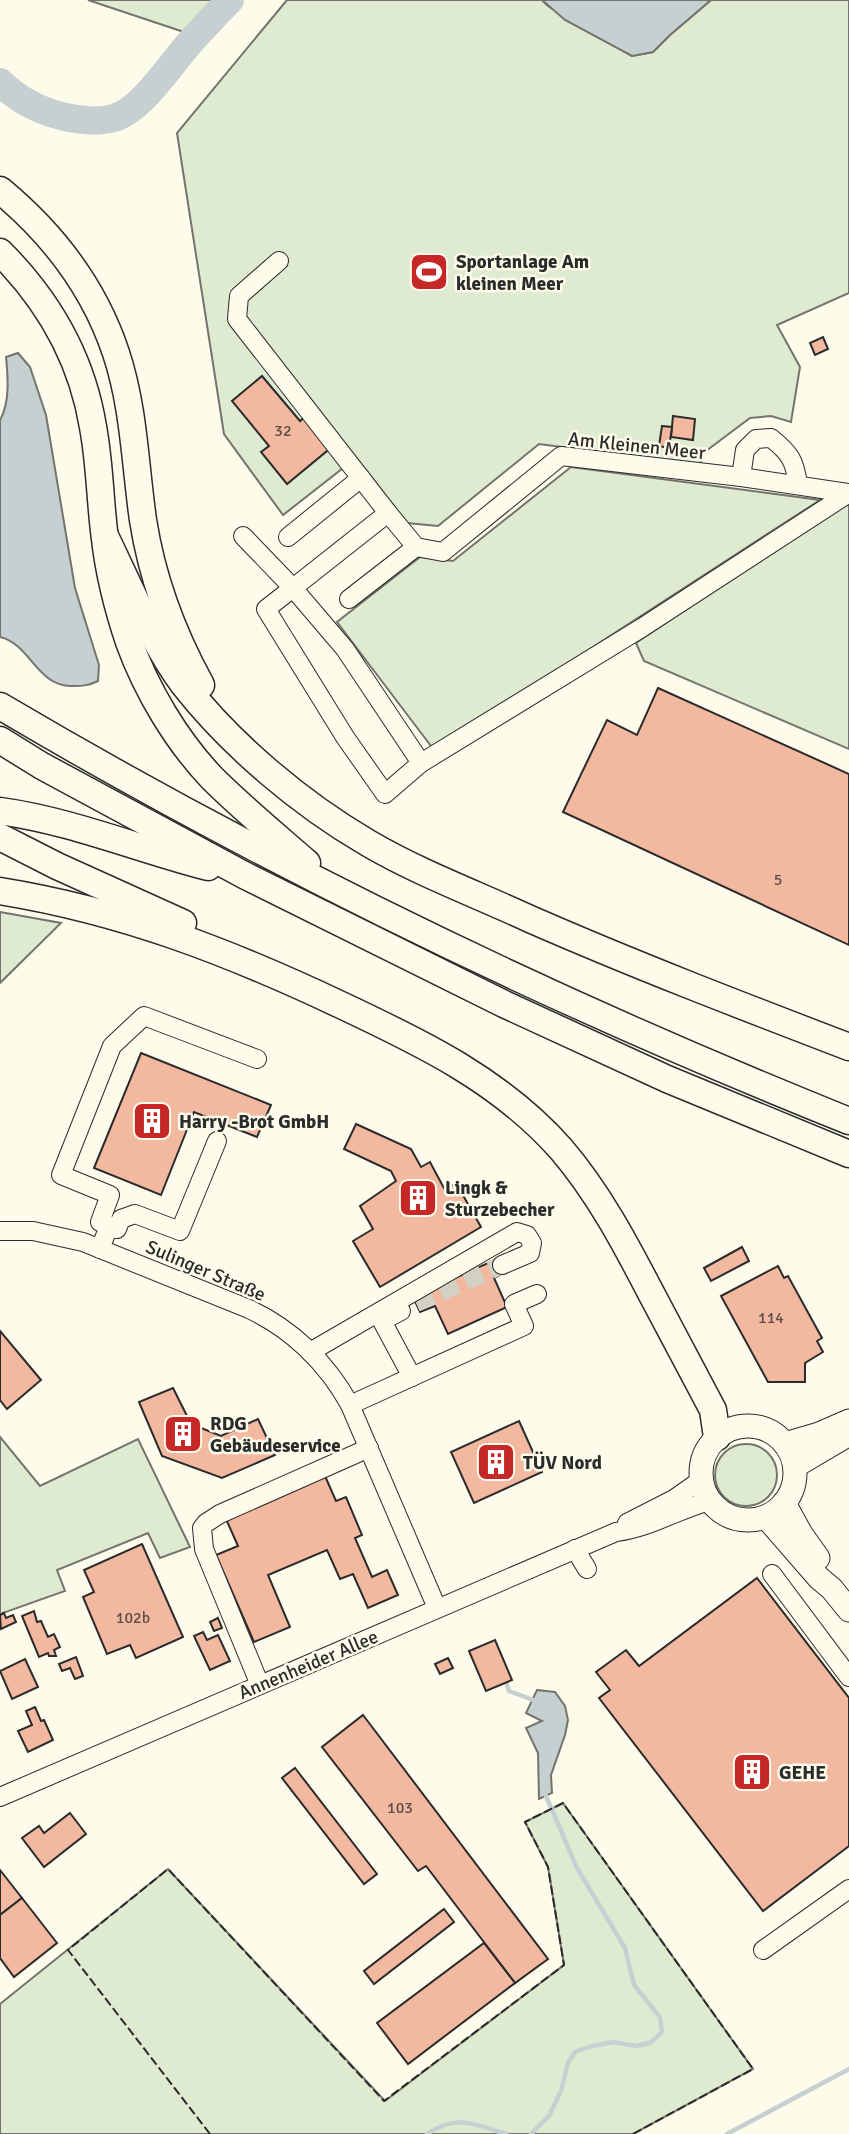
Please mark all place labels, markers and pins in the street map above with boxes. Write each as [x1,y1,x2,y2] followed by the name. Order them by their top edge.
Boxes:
[456,250,589,296] place label: Sportanlage Am kleinen Meer
[408,251,450,293] sports icon: Sportanlage Am kleinen Meer
[131,1100,173,1142] building icon: Harry -Brot GmbH
[179,1110,329,1134] place label: Harry -Brot GmbH
[445,1176,555,1222] place label: Lingk & Sturzebecher
[397,1177,439,1219] building icon: Lingk & Sturzebecher
[210,1412,341,1458] place label: RDG Gebäudeservice
[162,1413,204,1455] building icon: RDG Gebäudeservice
[475,1441,517,1483] building icon: TÜV Nord
[523,1451,602,1475] place label: TÜV Nord
[731,1751,773,1793] building icon: GEHE
[779,1761,826,1785] place label: GEHE

